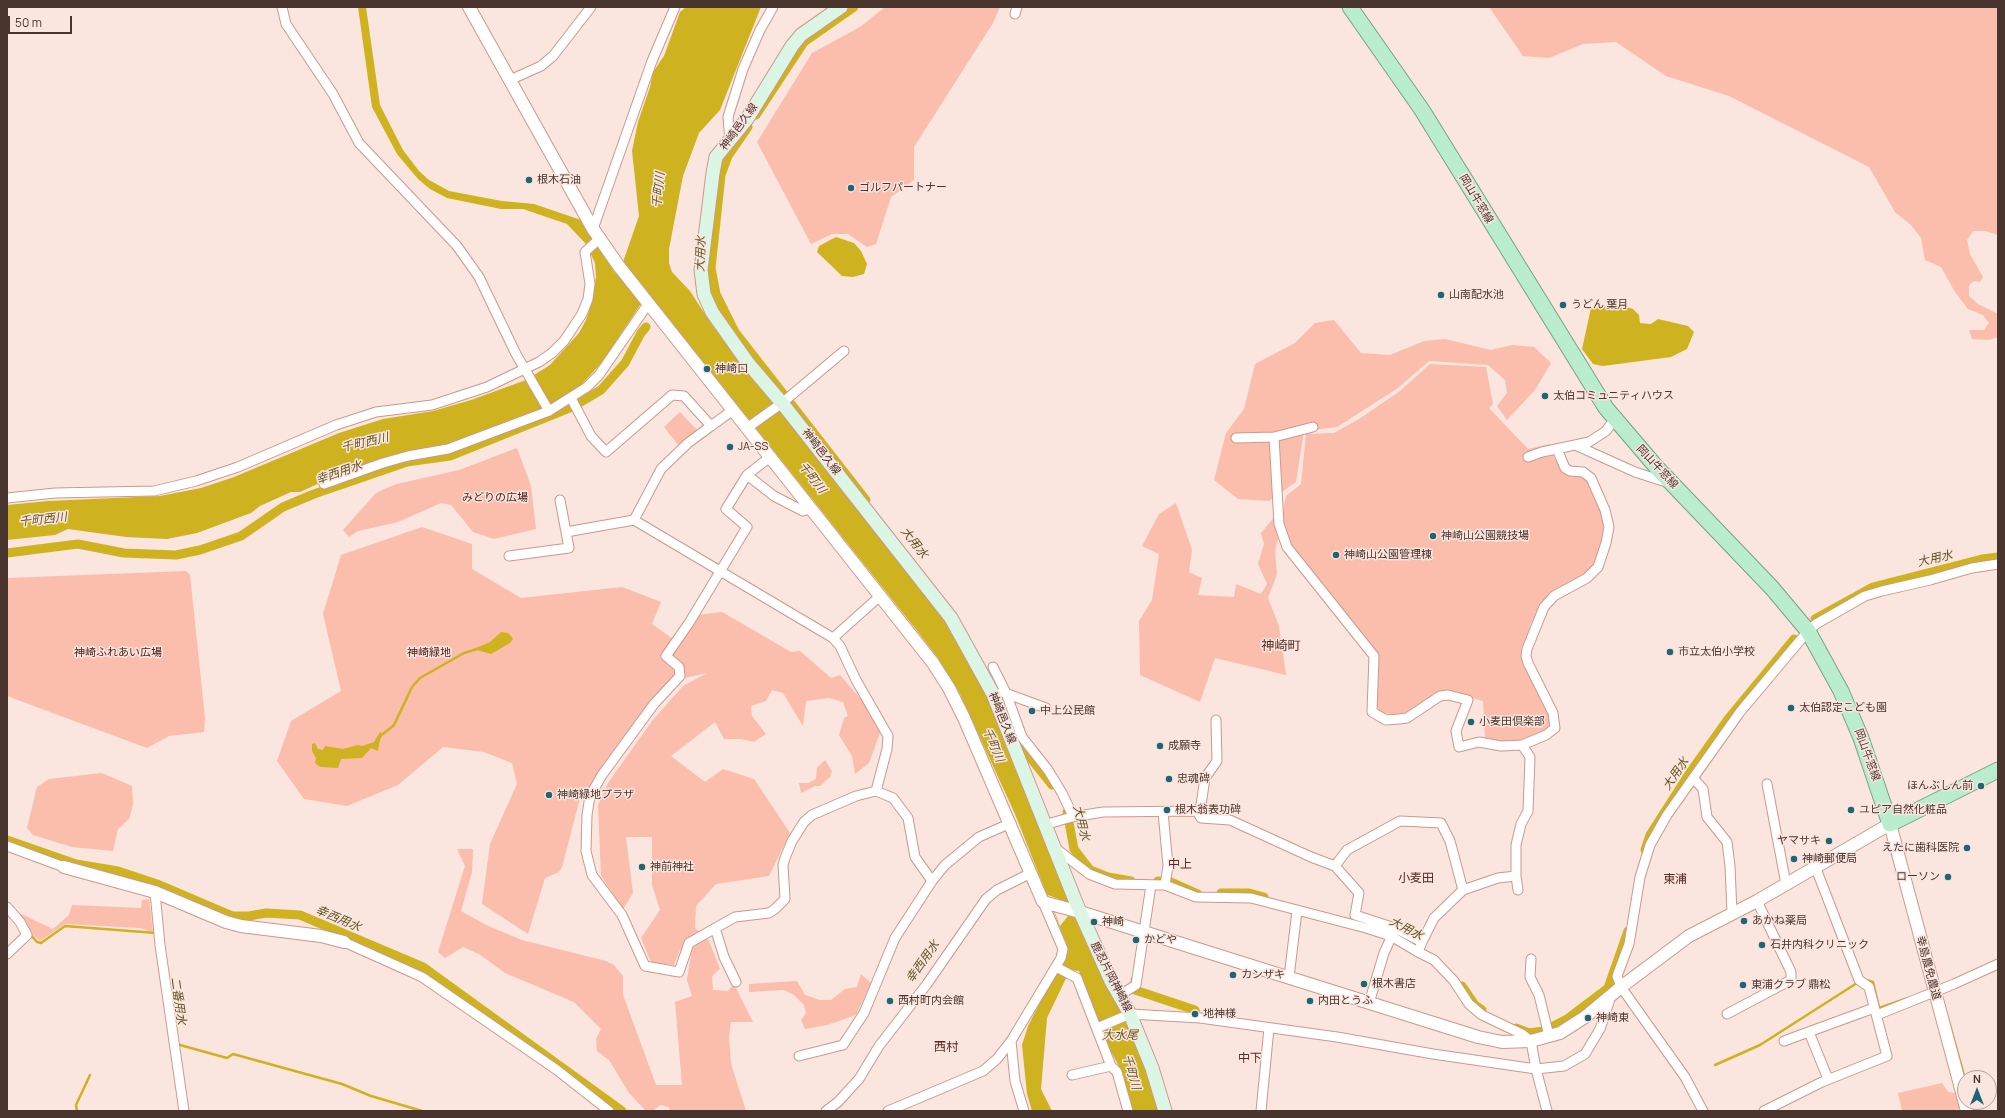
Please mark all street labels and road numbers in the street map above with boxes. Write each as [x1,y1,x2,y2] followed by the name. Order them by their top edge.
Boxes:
[717,101,761,153] street label: 神崎邑久線
[1456,172,1496,226] street label: 岡山牛窓線
[799,426,843,478] street label: 神崎邑久線
[1633,442,1681,492] street label: 岡山牛窓線
[986,690,1018,746] street label: 神崎邑久線
[1851,727,1883,783] street label: 岡山牛窓線
[1913,934,1943,1002] street label: 幸島農免農道
[1088,940,1134,1014] street label: 鹿忍片岡神崎線

